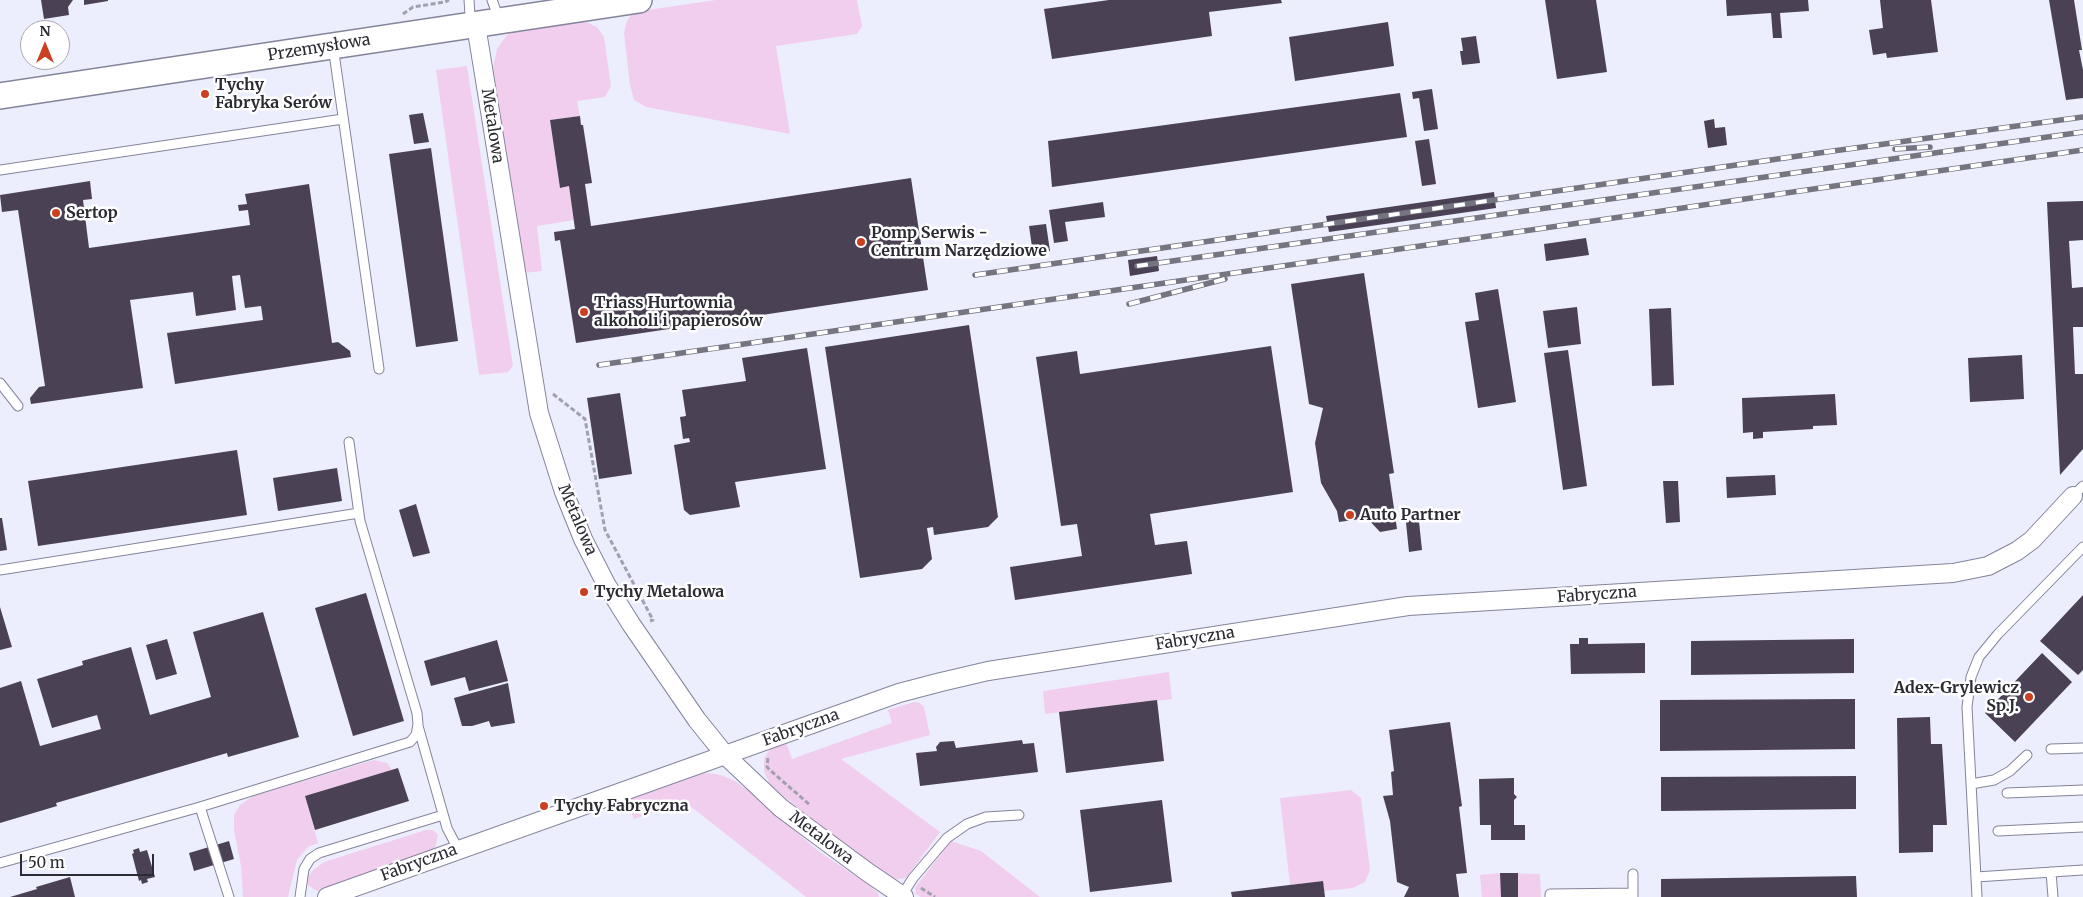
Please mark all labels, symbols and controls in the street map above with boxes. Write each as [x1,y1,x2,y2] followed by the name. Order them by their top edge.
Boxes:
[20,20,70,70] north arrow
[39,22,51,40] text: N
[266,30,372,66] street label: Przemysłowa
[215,75,332,113] place label: Tychy Fabryka Serów
[477,87,507,165] street label: Metalowa
[199,88,211,100] marker: Tychy Fabryka Serów
[66,203,118,223] place label: Sertop
[50,207,62,219] marker: Sertop
[871,223,1047,261] place label: Pomp Serwis - Centrum Narzędziowe
[855,236,867,248] marker: Pomp Serwis - Centrum Narzędziowe
[594,293,763,331] place label: Triass Hurtownia alkoholi i papierosów
[578,306,590,318] marker: Triass Hurtownia alkoholi i papierosów
[553,482,601,558] street label: Metalowa
[1360,505,1461,525] place label: Auto Partner
[1344,509,1356,521] marker: Auto Partner
[594,582,724,602] place label: Tychy Metalowa
[1557,583,1637,607] street label: Fabryczna
[578,586,590,598] marker: Tychy Metalowa
[1154,623,1236,655] street label: Fabryczna
[1894,678,2019,716] place label: Adex-Grylewicz Sp.J.
[2023,691,2035,703] marker: Adex-Grylewicz Sp.J.
[760,705,842,751] street label: Fabryczna
[554,796,689,816] place label: Tychy Fabryczna
[538,800,550,812] marker: Tychy Fabryczna
[785,808,857,868] street label: Metalowa
[378,840,460,886] street label: Fabryczna
[22,844,156,876] scale bar
[28,853,65,872] text: 50 m

